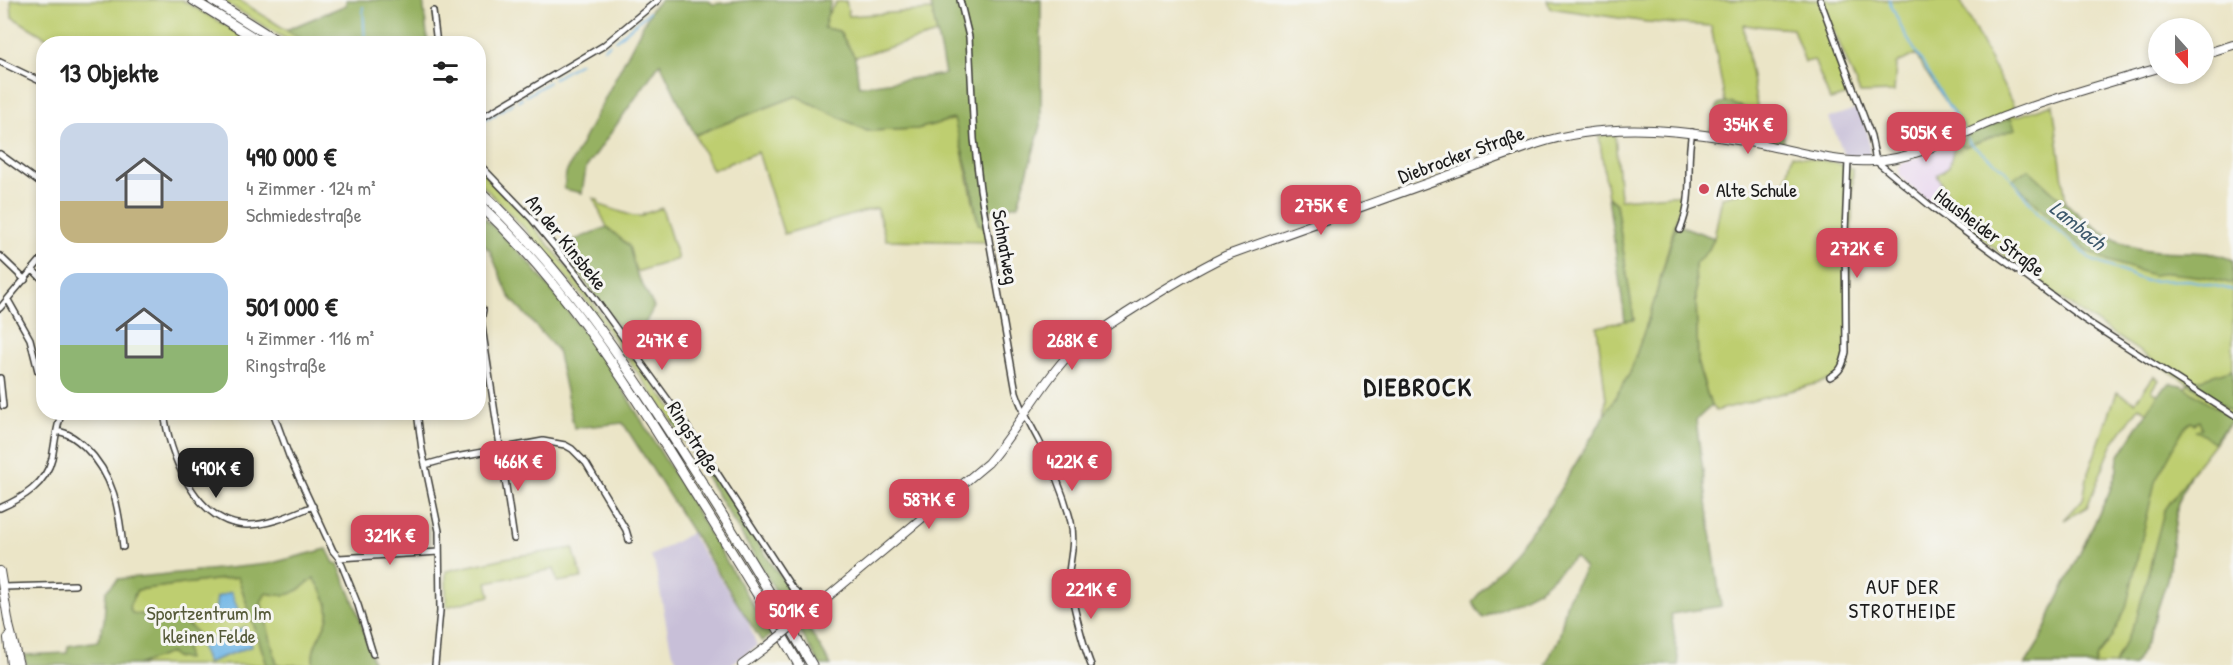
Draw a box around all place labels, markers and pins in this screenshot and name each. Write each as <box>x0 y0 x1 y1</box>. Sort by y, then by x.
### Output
pin: 354K € <box>1699 104 1797 155</box>
pin: 505K € <box>1877 112 1975 163</box>
place label: Alte Schule <box>1716 176 1797 203</box>
marker: Alte Schule <box>1697 182 1711 196</box>
pin: 275K € <box>1272 185 1370 236</box>
pin: 272K € <box>1808 228 1906 279</box>
pin: 247K € <box>613 320 711 371</box>
pin: 268K € <box>1023 320 1121 371</box>
pin: 466K € <box>469 441 567 492</box>
pin: 422K € <box>1023 441 1121 492</box>
pin: 490K € <box>167 448 265 499</box>
pin: 587K € <box>880 479 978 530</box>
pin: 321K € <box>341 515 439 566</box>
pin: 221K € <box>1042 569 1140 620</box>
pin: 501K € <box>745 590 843 641</box>

